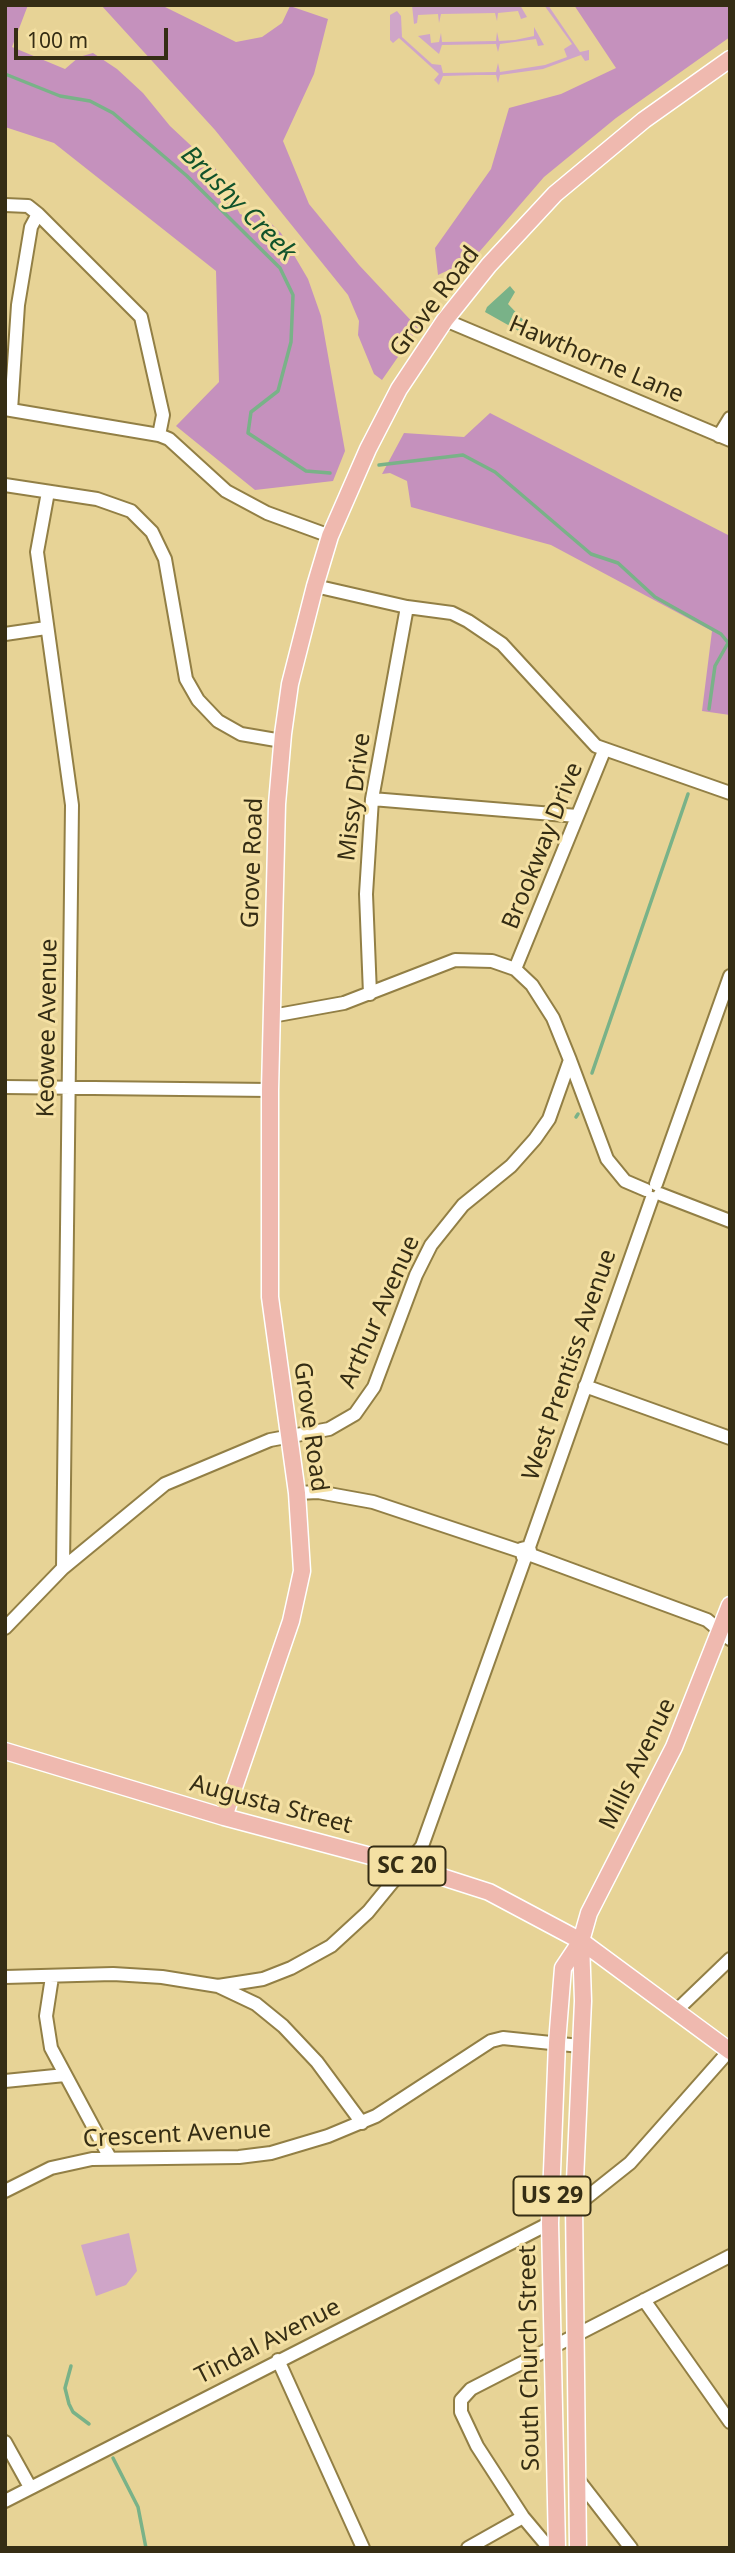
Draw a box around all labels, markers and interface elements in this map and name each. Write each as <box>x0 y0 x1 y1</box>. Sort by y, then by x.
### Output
scale bar <box>18 14 172 58</box>
text: 100 m <box>27 26 88 54</box>
water label: Brushy Creek <box>174 140 302 268</box>
street label: Grove Road <box>384 241 486 363</box>
street label: Hawthorne Lane <box>504 310 688 410</box>
street label: Missy Drive <box>333 731 377 863</box>
street label: Brookway Drive <box>496 759 590 933</box>
street label: Grove Road <box>236 797 270 929</box>
street label: Keowee Avenue <box>32 938 64 1118</box>
street label: Arthur Avenue <box>333 1231 427 1393</box>
street label: West Prentiss Avenue <box>517 1246 623 1484</box>
street label: Grove Road <box>287 1360 333 1494</box>
street label: Mills Avenue <box>594 1694 682 1834</box>
street label: Augusta Street <box>187 1770 355 1840</box>
road number: SC 20 <box>368 1846 446 1885</box>
street label: Crescent Avenue <box>82 2116 272 2154</box>
road number: US 29 <box>514 2176 590 2216</box>
street label: South Church Street <box>514 2245 546 2471</box>
street label: Tindal Avenue <box>190 2293 346 2391</box>

